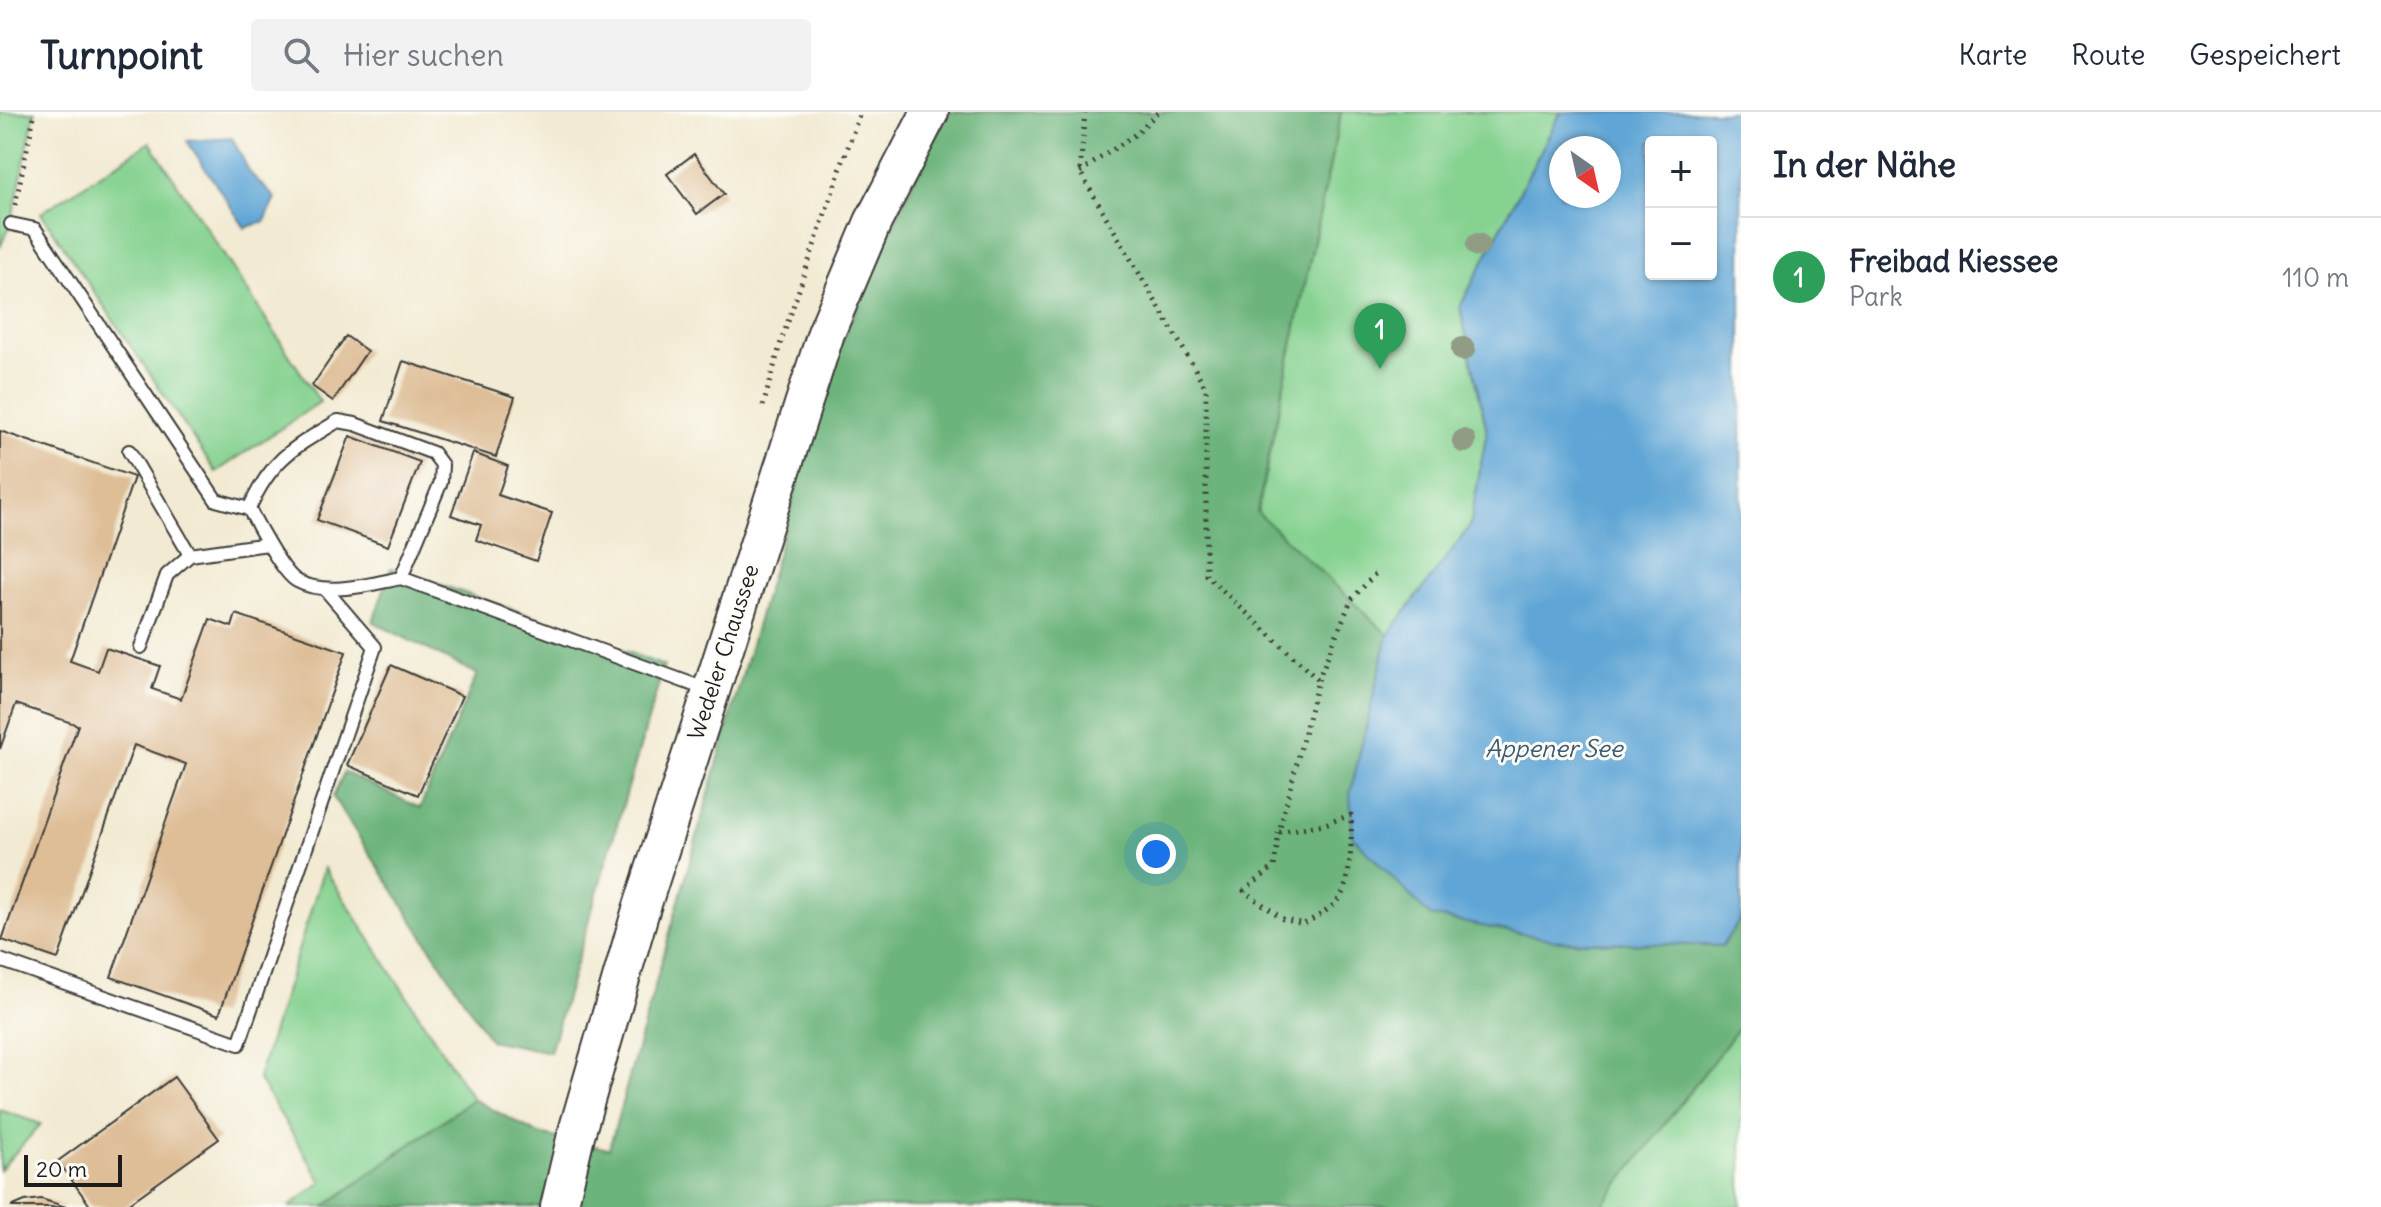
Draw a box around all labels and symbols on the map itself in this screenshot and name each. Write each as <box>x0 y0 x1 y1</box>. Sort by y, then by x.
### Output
north arrow <box>1549 136 1621 208</box>
pin: 1 <box>1354 303 1406 369</box>
street label: Wedeler Chaussee <box>681 561 765 743</box>
water label: Appener See <box>1485 733 1625 763</box>
your location <box>1136 834 1176 874</box>
scale bar <box>24 1151 122 1187</box>

